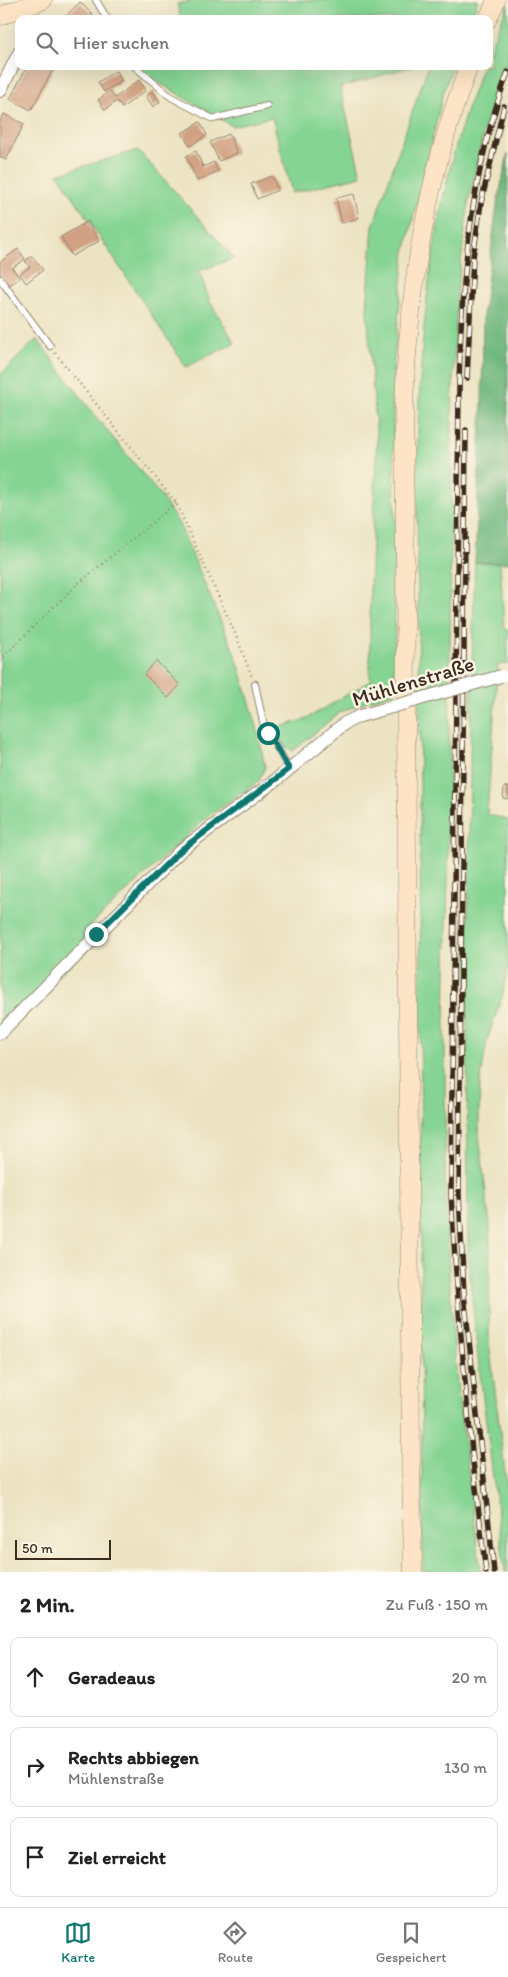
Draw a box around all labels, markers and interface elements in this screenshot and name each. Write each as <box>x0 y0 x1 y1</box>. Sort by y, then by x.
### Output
search box <box>15 15 493 70</box>
icon: search <box>33 29 61 57</box>
text: Hier suchen <box>73 31 169 54</box>
street label: Mühlenstraße <box>349 651 477 711</box>
route start <box>257 722 280 745</box>
route end <box>85 923 108 946</box>
scale bar <box>15 1537 111 1560</box>
text: 50 m <box>22 1540 53 1557</box>
text: 2 Min. <box>20 1592 75 1617</box>
text: Zu Fuß · 150 m <box>386 1595 488 1614</box>
icon: ahead <box>21 1663 49 1691</box>
text: Geradeaus <box>68 1666 155 1689</box>
text: 20 m <box>452 1668 487 1687</box>
text: Rechts abbiegen <box>68 1746 199 1769</box>
icon: right <box>21 1753 49 1781</box>
text: 130 m <box>444 1758 487 1777</box>
text: Mühlenstraße <box>68 1769 164 1788</box>
icon: arrive <box>21 1843 49 1871</box>
text: Ziel erreicht <box>68 1846 166 1869</box>
tab: Karte <box>61 1919 95 1966</box>
tab: Route <box>218 1919 253 1966</box>
tab: Gespeichert <box>376 1919 447 1966</box>

